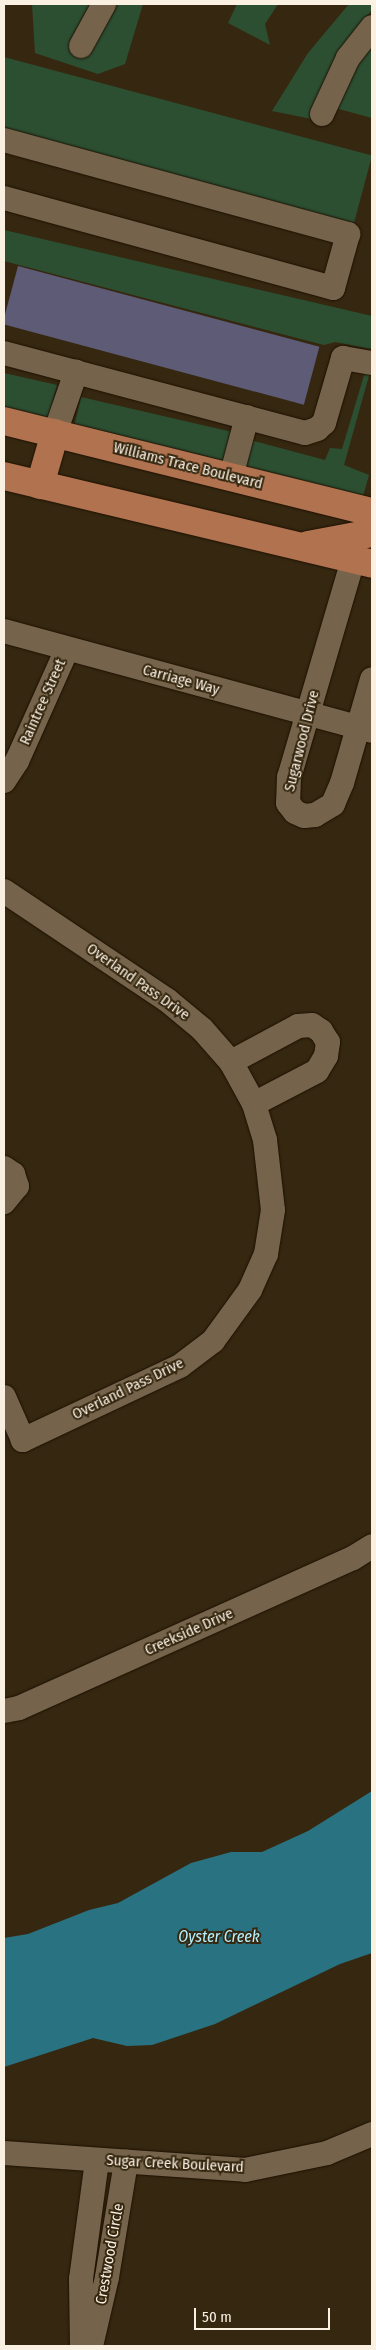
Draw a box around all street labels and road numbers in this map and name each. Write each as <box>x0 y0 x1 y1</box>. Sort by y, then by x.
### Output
street label: Williams Trace Boulevard <box>112 439 264 493</box>
street label: Raintree Street <box>16 656 70 748</box>
street label: Carriage Way <box>141 661 221 699</box>
street label: Sugarwood Drive <box>281 689 323 793</box>
street label: Overland Pass Drive <box>83 940 193 1024</box>
street label: Overland Pass Drive <box>69 1354 187 1424</box>
street label: Creekside Drive <box>142 1604 236 1660</box>
street label: Sugar Creek Boulevard <box>106 2151 244 2177</box>
street label: Crestwood Circle <box>92 2202 128 2306</box>

